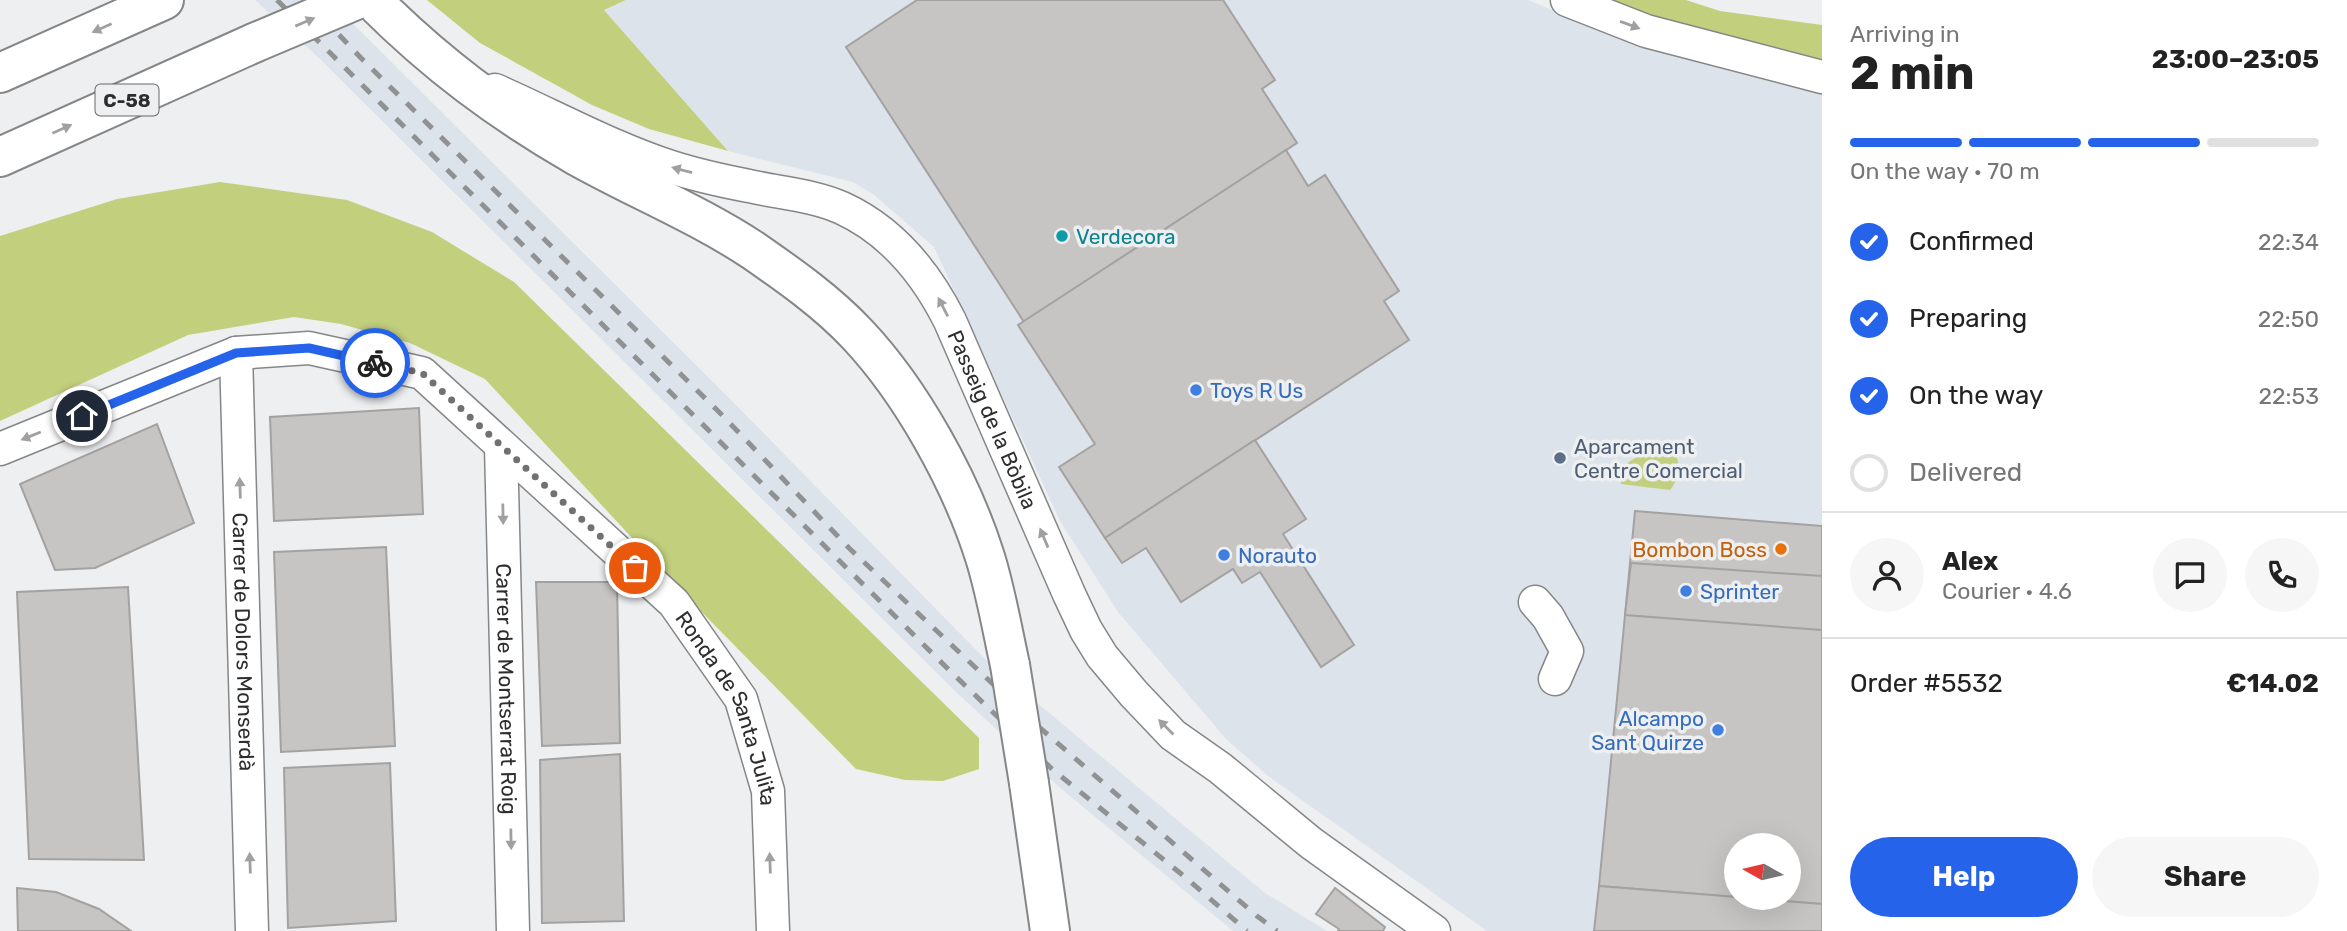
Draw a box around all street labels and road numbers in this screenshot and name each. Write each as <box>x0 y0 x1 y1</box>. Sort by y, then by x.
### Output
road number: C-58 <box>96 85 158 116</box>
street label: Passeig de la Bòbila <box>943 326 1043 513</box>
street label: Carrer de Dolors Monserdà <box>228 512 260 771</box>
street label: Carrer de Montserrat Roig <box>491 563 523 815</box>
street label: Ronda de Santa Julita <box>671 606 781 806</box>

